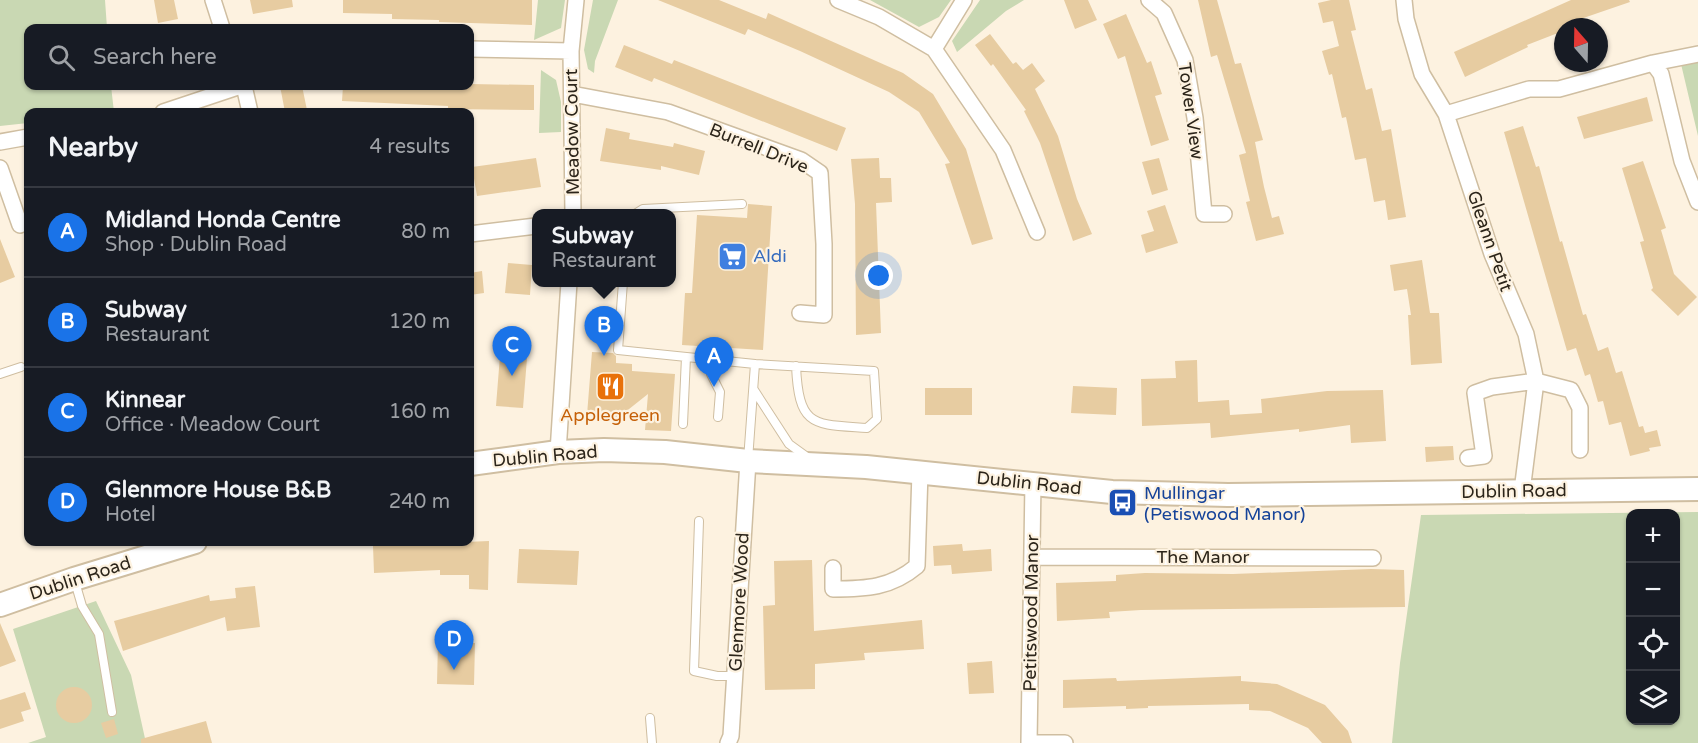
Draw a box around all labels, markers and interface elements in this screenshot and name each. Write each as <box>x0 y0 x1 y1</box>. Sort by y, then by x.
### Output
north arrow <box>1554 18 1608 72</box>
search box <box>24 24 474 90</box>
icon: search <box>45 41 78 74</box>
text: Search here <box>93 44 217 70</box>
street label: Tower View <box>1173 61 1209 161</box>
street label: Meadow Court <box>560 68 584 195</box>
street label: Burrell Drive <box>706 118 812 178</box>
text: Nearby <box>48 132 138 163</box>
text: 4 results <box>370 135 450 159</box>
street label: Gleann Petit <box>1462 188 1518 294</box>
text: Midland Honda Centre <box>105 207 341 233</box>
popup <box>532 209 676 287</box>
text: A <box>60 220 75 244</box>
text: 80 m <box>401 220 450 244</box>
text: Subway <box>552 223 633 249</box>
text: Shop · Dublin Road <box>105 233 287 257</box>
supermarket icon: Aldi <box>716 240 748 272</box>
place label: Aldi <box>753 245 787 267</box>
text: Restaurant <box>552 249 656 273</box>
your location <box>864 261 893 290</box>
text: Subway <box>105 297 187 323</box>
pin: B <box>584 306 624 356</box>
text: B <box>61 310 74 334</box>
text: 120 m <box>389 310 450 334</box>
text: Restaurant <box>105 323 210 347</box>
pin: C <box>492 326 532 376</box>
pin: A <box>694 338 734 387</box>
restaurant icon: Applegreen <box>594 370 626 402</box>
text: Kinnear <box>105 387 185 413</box>
text: C <box>61 400 74 424</box>
text: 160 m <box>389 400 450 424</box>
place label: Applegreen <box>560 404 660 426</box>
text: Office · Meadow Court <box>105 413 320 437</box>
street label: Dublin Road <box>491 440 599 472</box>
street label: Dublin Road <box>975 467 1083 499</box>
text: Glenmore House B&B <box>105 477 331 503</box>
street label: Dublin Road <box>1461 479 1567 503</box>
place label: Mullingar (Petiswood Manor) <box>1144 482 1305 525</box>
bus stop icon: Mullingar (Petiswood Manor) <box>1107 487 1139 519</box>
text: D <box>60 490 75 514</box>
text: 240 m <box>389 490 450 514</box>
text: Hotel <box>105 503 156 527</box>
map controls <box>1626 509 1680 725</box>
button: + <box>1626 509 1680 563</box>
street label: Glenmore Wood <box>724 532 754 672</box>
street label: Petitswood Manor <box>1019 534 1043 692</box>
street label: The Manor <box>1157 546 1250 568</box>
street label: Dublin Road <box>26 551 134 605</box>
button: − <box>1626 563 1680 617</box>
button: locate <box>1626 617 1680 671</box>
pin: D <box>434 620 474 670</box>
button: layers <box>1626 671 1680 725</box>

